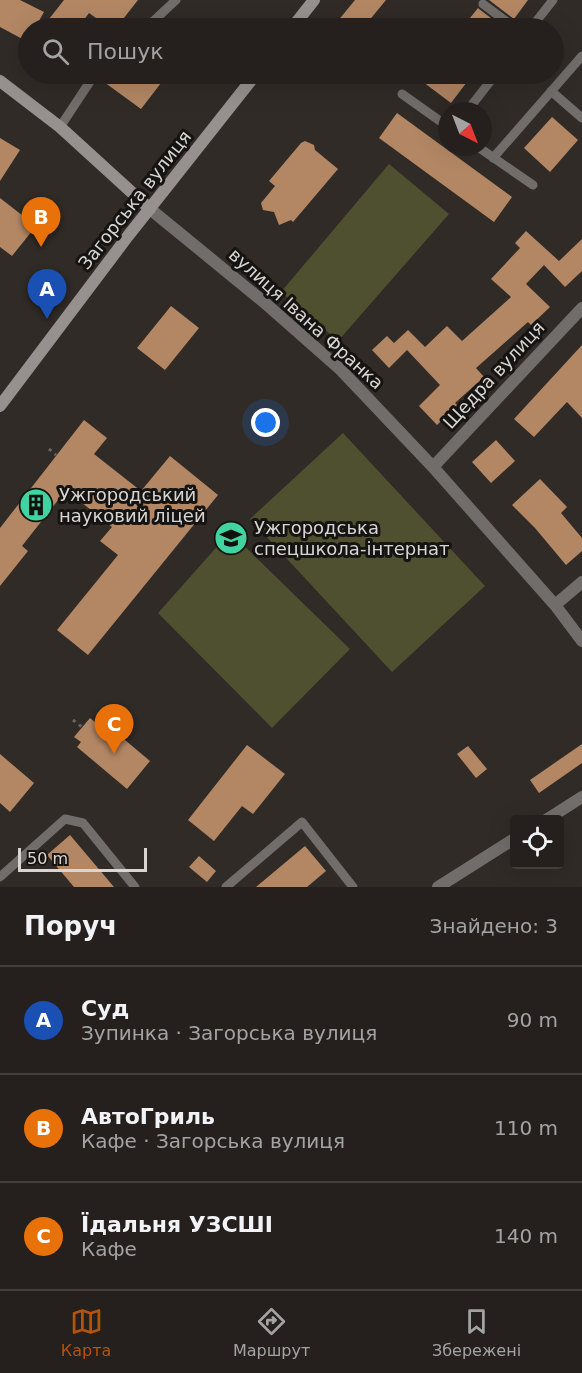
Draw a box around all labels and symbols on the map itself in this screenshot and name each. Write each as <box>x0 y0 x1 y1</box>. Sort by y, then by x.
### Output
north arrow <box>438 102 492 156</box>
street label: Загорська вулиця <box>74 126 195 273</box>
pin: B <box>22 198 60 247</box>
street label: вулиця Івана Франка <box>225 244 388 393</box>
pin: A <box>28 270 66 319</box>
street label: Щедра вулиця <box>439 317 549 433</box>
your location <box>251 408 280 437</box>
place label: Ужгородський науковий ліцей <box>59 484 206 526</box>
building icon: Ужгородський науковий ліцей <box>18 487 54 523</box>
place label: Ужгородська спецшкола-інтернат <box>254 517 449 559</box>
school or university icon: Ужгородська спецшкола-інтернат <box>213 520 249 556</box>
pin: C <box>94 704 134 754</box>
scale bar <box>18 845 147 872</box>

